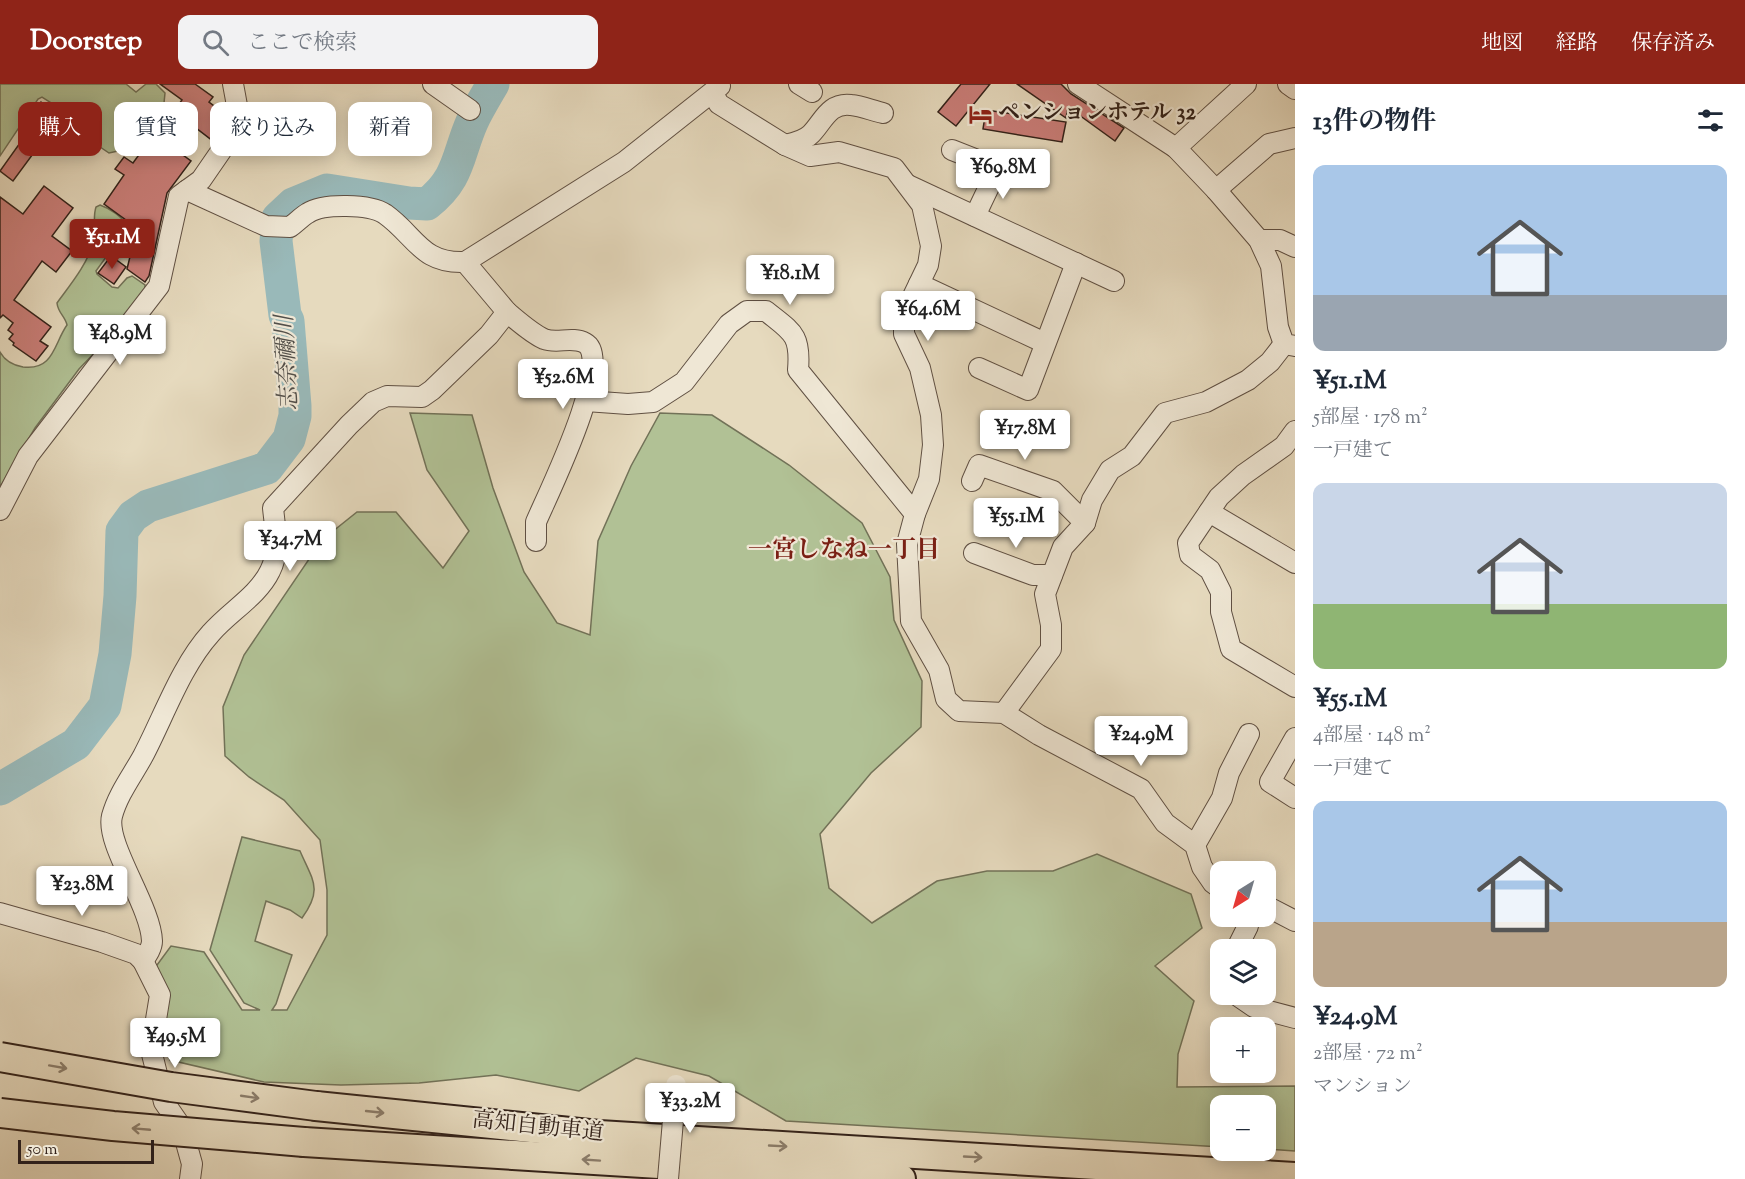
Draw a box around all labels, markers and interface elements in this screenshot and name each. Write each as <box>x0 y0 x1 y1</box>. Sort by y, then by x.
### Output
search box <box>178 15 598 69</box>
text: Doorstep <box>30 22 142 62</box>
icon: search <box>199 26 232 59</box>
text: ここで検索 <box>247 28 357 60</box>
text: 地図 <box>1481 29 1523 59</box>
text: 経路 <box>1556 29 1598 59</box>
text: 保存済み <box>1631 29 1715 59</box>
place label: ペンションホテル 32 <box>998 98 1196 130</box>
hotel icon: ペンションホテル 32 <box>967 101 993 127</box>
chip: 購入 <box>18 102 102 156</box>
chip: 賃貸 <box>114 102 198 156</box>
chip: 絞り込み <box>210 102 336 156</box>
chip: 新着 <box>348 102 432 156</box>
text: 13件の物件 <box>1313 104 1436 141</box>
icon: filters <box>1694 104 1727 137</box>
pin: ¥69.8M <box>954 149 1052 200</box>
text: ¥69.8M <box>970 154 1036 183</box>
icon: home <box>1466 204 1574 312</box>
pin: ¥51.1M <box>63 219 161 270</box>
text: ¥51.1M <box>84 224 140 253</box>
pin: ¥18.1M <box>741 255 839 306</box>
text: ¥18.1M <box>760 260 820 289</box>
pin: ¥64.6M <box>879 291 977 342</box>
text: ¥64.6M <box>895 296 961 325</box>
water label: 志奈禰川 <box>268 311 307 412</box>
pin: ¥48.9M <box>71 315 169 366</box>
text: ¥48.9M <box>88 320 152 349</box>
pin: ¥52.6M <box>514 359 612 410</box>
text: ¥51.1M <box>1313 363 1387 400</box>
text: ¥52.6M <box>532 364 594 393</box>
text: 5部屋 · 178 m² <box>1313 404 1428 433</box>
pin: ¥17.8M <box>976 410 1074 461</box>
text: ¥17.8M <box>994 415 1056 444</box>
text: 一戸建て <box>1313 437 1393 466</box>
pin: ¥55.1M <box>967 498 1065 549</box>
text: ¥55.1M <box>988 503 1044 532</box>
pin: ¥34.7M <box>241 521 339 572</box>
icon: home <box>1466 522 1574 630</box>
text: ¥34.7M <box>258 526 322 555</box>
district label: 一宮しなね一丁目 <box>748 534 940 568</box>
text: ¥55.1M <box>1313 681 1387 718</box>
pin: ¥24.9M <box>1092 716 1190 767</box>
text: ¥24.9M <box>1109 721 1173 750</box>
text: 4部屋 · 148 m² <box>1313 722 1431 751</box>
text: 一戸建て <box>1313 755 1393 784</box>
icon: home <box>1466 840 1574 948</box>
north arrow <box>1210 861 1276 927</box>
map controls <box>1210 861 1276 1161</box>
pin: ¥23.8M <box>33 866 131 917</box>
text: ¥23.8M <box>50 871 114 900</box>
button: layers <box>1210 939 1276 1005</box>
text: ¥24.9M <box>1313 999 1397 1036</box>
button: + <box>1210 1017 1276 1083</box>
pin: ¥49.5M <box>126 1018 224 1069</box>
text: ¥49.5M <box>144 1023 206 1052</box>
text: 2部屋 · 72 m² <box>1313 1040 1423 1069</box>
one-way arrow <box>47 1062 67 1073</box>
text: マンション <box>1313 1073 1412 1102</box>
pin: ¥33.2M <box>641 1083 739 1134</box>
text: ¥33.2M <box>659 1088 721 1117</box>
one-way arrow <box>240 1092 260 1103</box>
button: − <box>1210 1095 1276 1161</box>
street label: 高知自動車道 <box>471 1105 605 1151</box>
one-way arrow <box>364 1107 384 1118</box>
one-way arrow <box>132 1123 152 1134</box>
scale bar <box>18 1137 154 1164</box>
text: 50 m <box>27 1139 58 1162</box>
one-way arrow <box>768 1140 788 1151</box>
one-way arrow <box>962 1152 982 1163</box>
one-way arrow <box>581 1154 601 1165</box>

